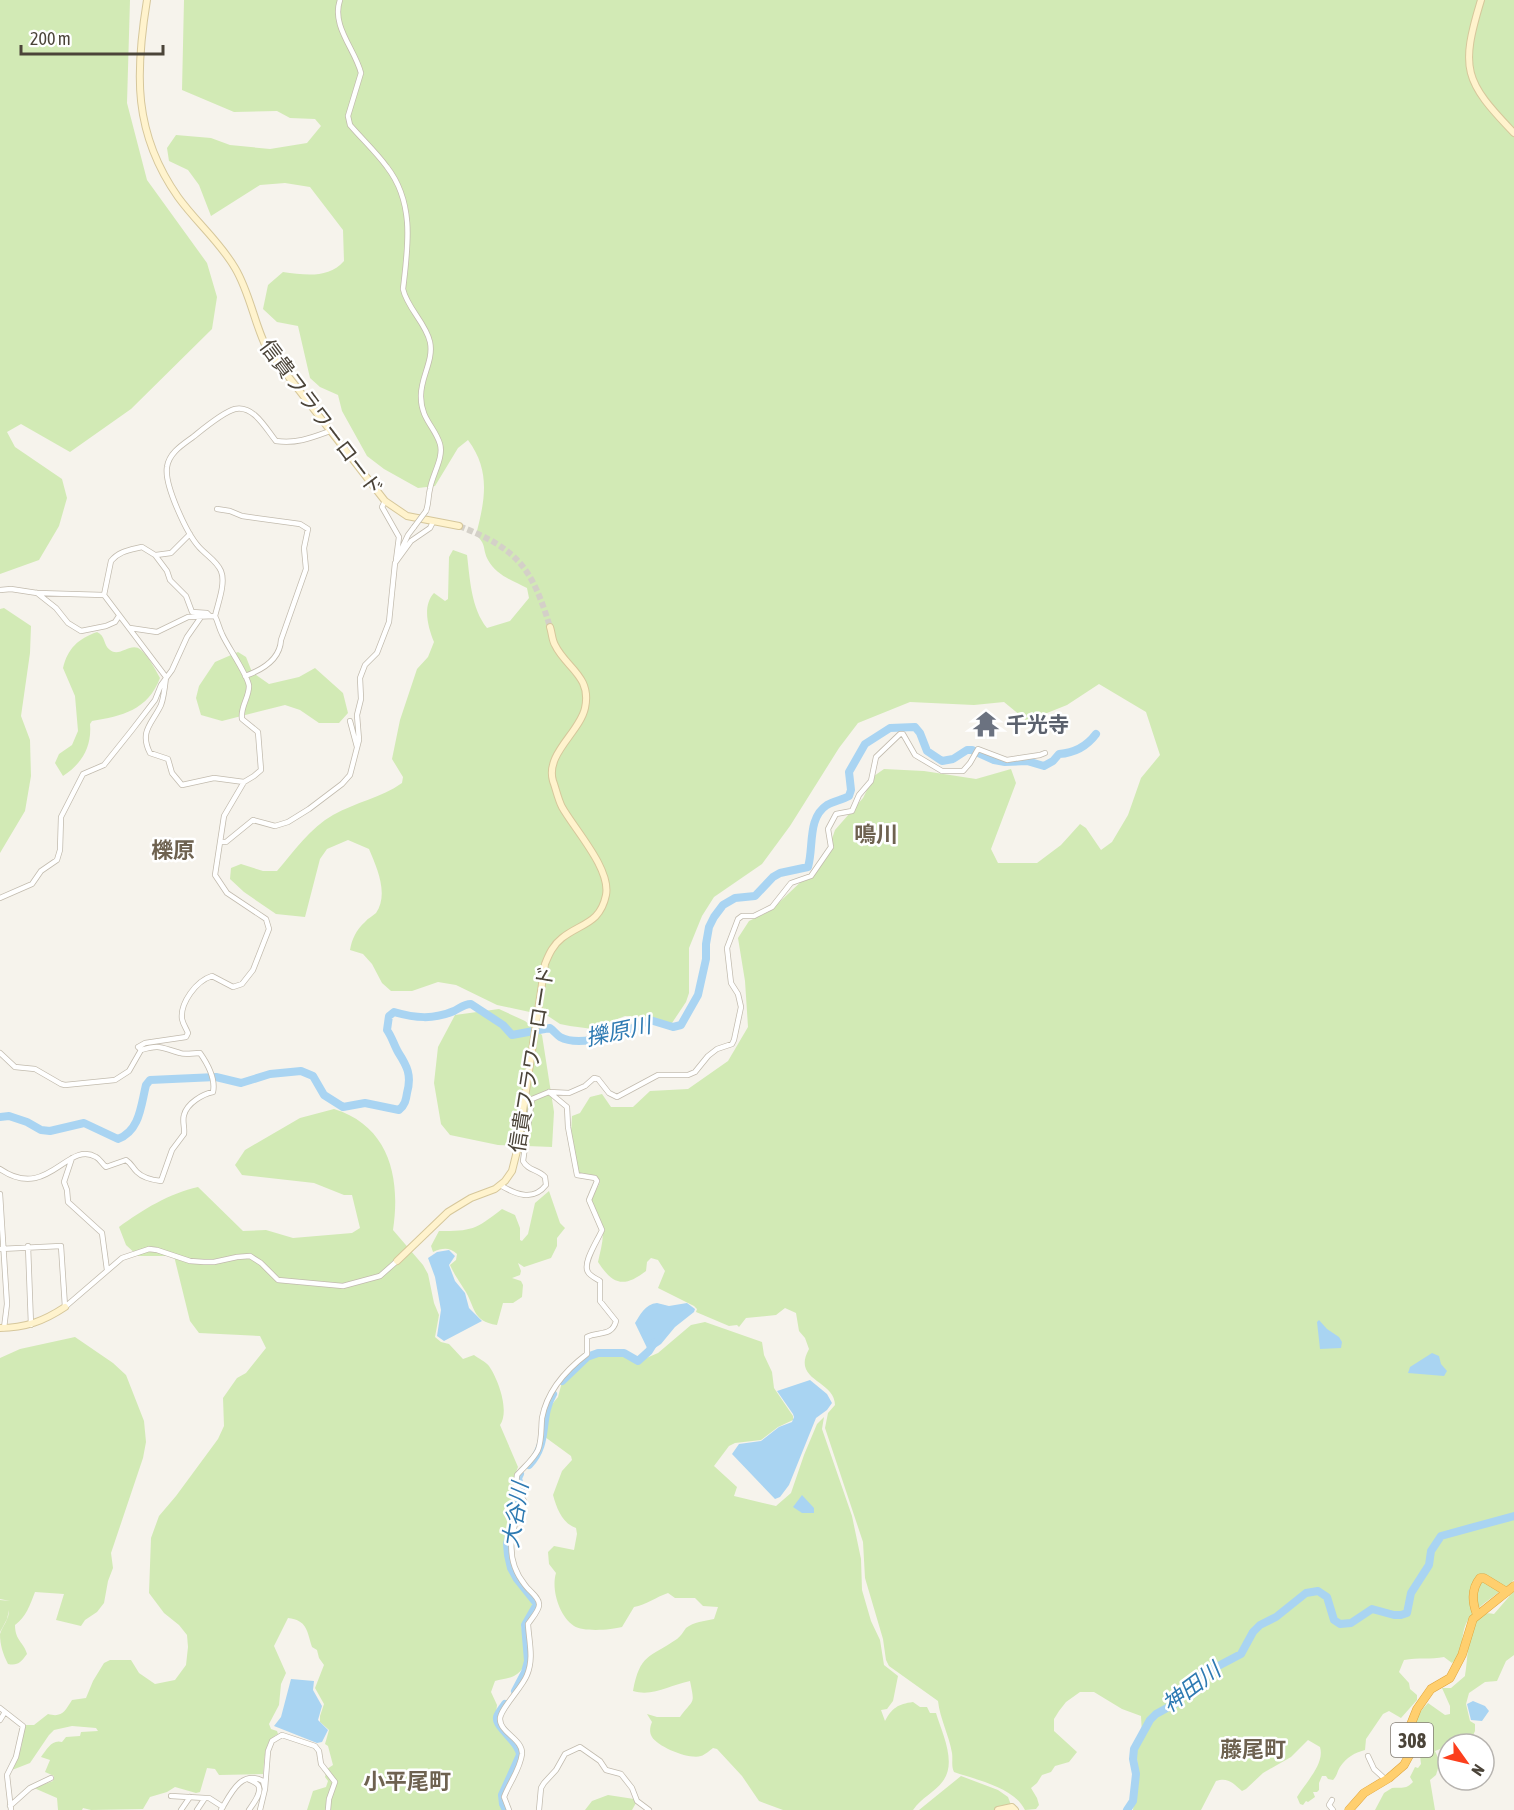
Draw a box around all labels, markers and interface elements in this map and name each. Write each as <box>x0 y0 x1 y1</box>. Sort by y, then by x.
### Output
scale bar <box>21 18 164 56</box>
text: 200 m <box>30 28 71 49</box>
street label: 信貴フラワーロード <box>256 334 388 500</box>
temple icon: 千光寺 <box>971 709 1001 739</box>
place label: 千光寺 <box>1006 712 1069 736</box>
district label: 鳴川 <box>854 821 898 847</box>
district label: 櫟原 <box>151 837 195 863</box>
street label: 信貴フラワーロード <box>504 964 558 1154</box>
water label: 擽原川 <box>583 1011 655 1051</box>
water label: 大谷川 <box>497 1478 533 1550</box>
water label: 神田川 <box>1157 1656 1227 1717</box>
road number: 308 <box>1391 1723 1433 1757</box>
north arrow <box>1436 1732 1496 1792</box>
district label: 藤尾町 <box>1220 1736 1286 1762</box>
text: N <box>1468 1761 1489 1779</box>
district label: 小平尾町 <box>363 1768 451 1794</box>

